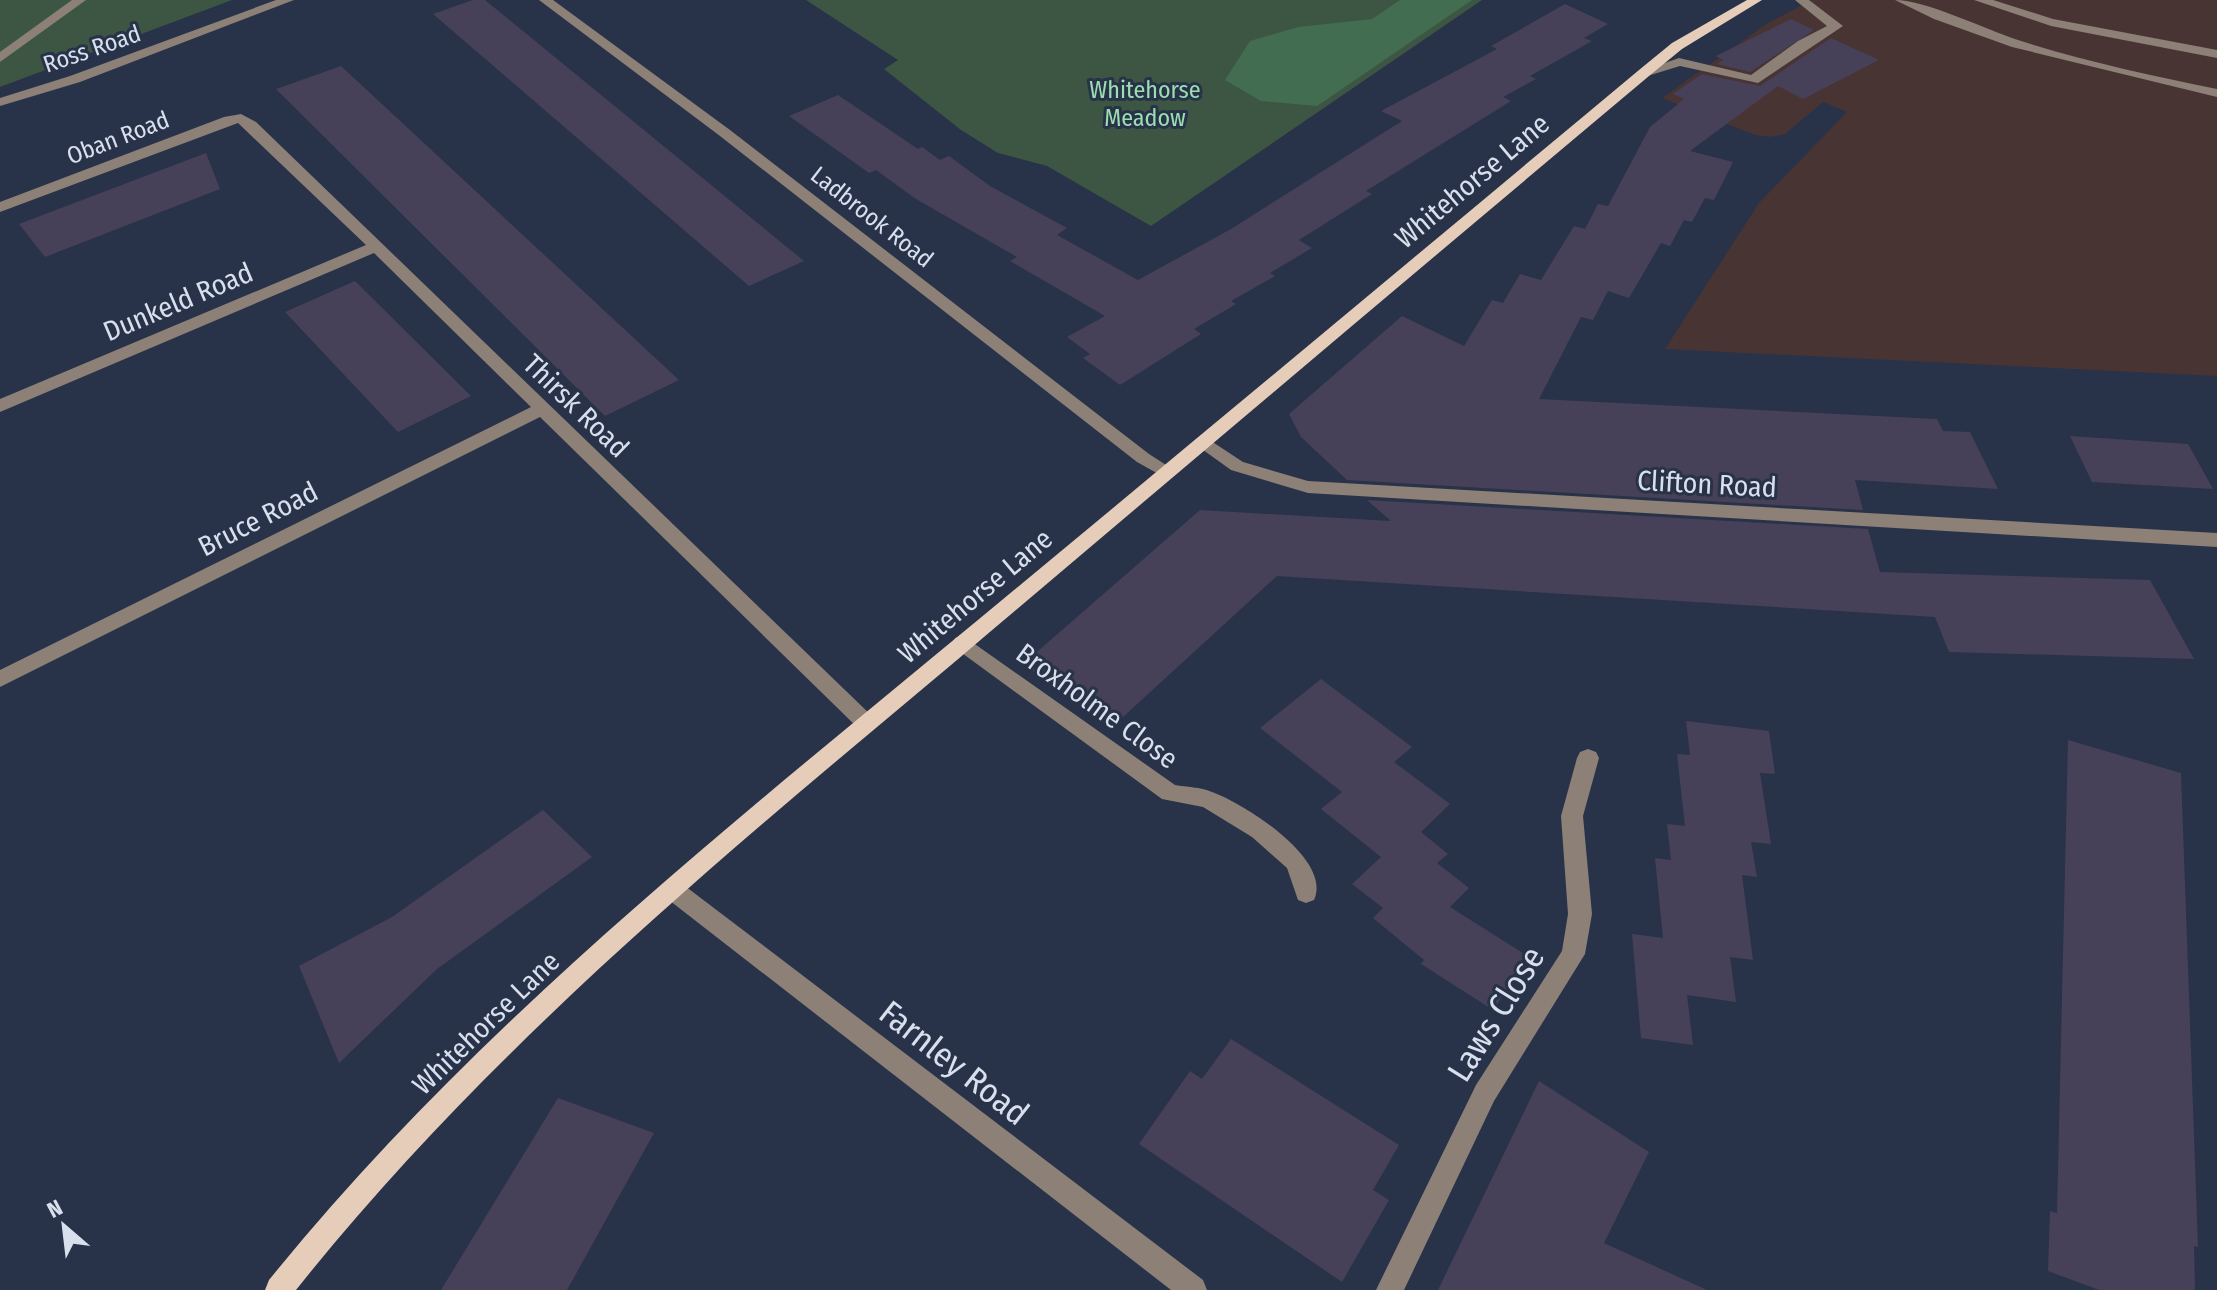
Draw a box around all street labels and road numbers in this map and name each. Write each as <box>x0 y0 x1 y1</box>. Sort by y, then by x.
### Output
street label: Ross Road <box>40 19 144 79</box>
street label: Oban Road <box>63 106 173 170</box>
street label: Whitehorse Lane <box>1388 107 1556 255</box>
street label: Ladbrook Road <box>805 161 939 273</box>
street label: Dunkeld Road <box>98 256 258 348</box>
street label: Thirsk Road <box>516 348 636 464</box>
street label: Clifton Road <box>1636 464 1778 504</box>
street label: Bruce Road <box>193 475 323 563</box>
street label: Whitehorse Lane <box>891 522 1059 670</box>
street label: Broxholme Close <box>1010 636 1184 776</box>
street label: Laws Close <box>1439 939 1553 1089</box>
street label: Whitehorse Lane <box>406 945 566 1101</box>
street label: Farnley Road <box>871 992 1037 1134</box>

